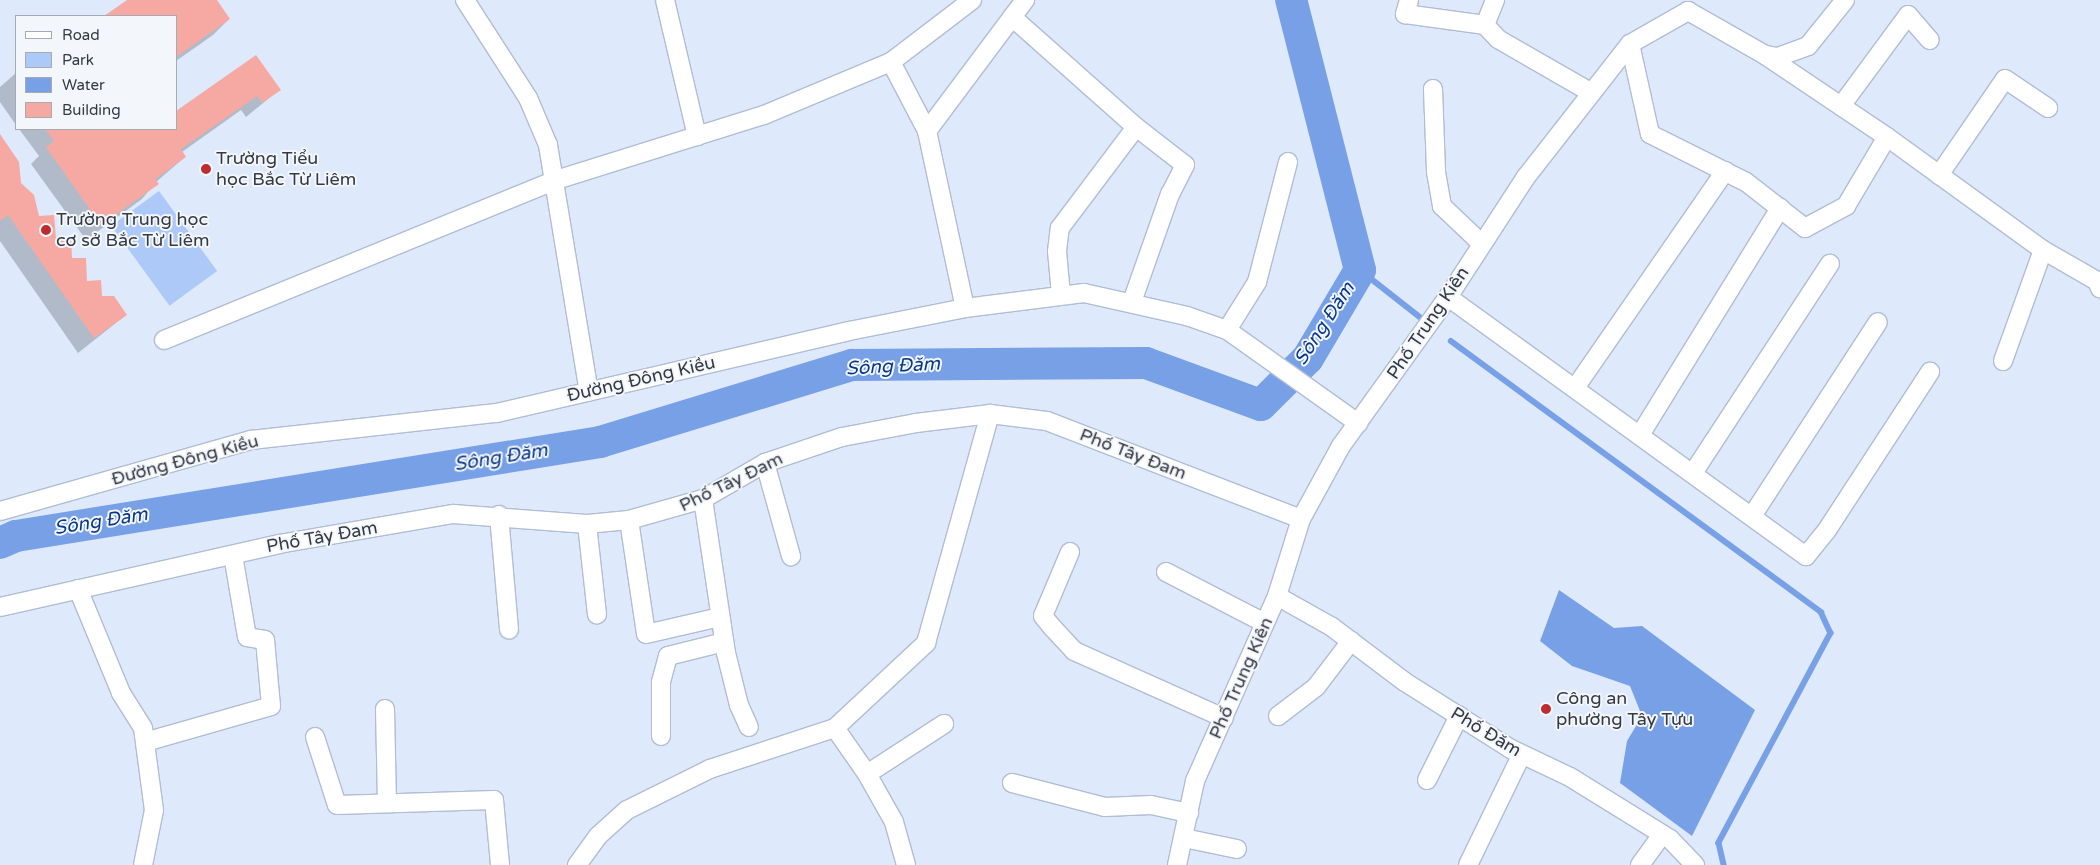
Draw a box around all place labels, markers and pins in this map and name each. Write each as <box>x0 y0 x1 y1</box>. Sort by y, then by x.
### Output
place label: Trường Tiểu học Bắc Từ Liêm <box>216 148 356 190</box>
marker: Trường Tiểu học Bắc Từ Liêm <box>200 163 212 175</box>
place label: Trường Trung học cơ sở Bắc Từ Liêm <box>56 209 210 252</box>
marker: Trường Trung học cơ sở Bắc Từ Liêm <box>40 224 52 236</box>
place label: Công an phường Tây Tựu <box>1556 688 1693 731</box>
marker: Công an phường Tây Tựu <box>1540 703 1552 715</box>

